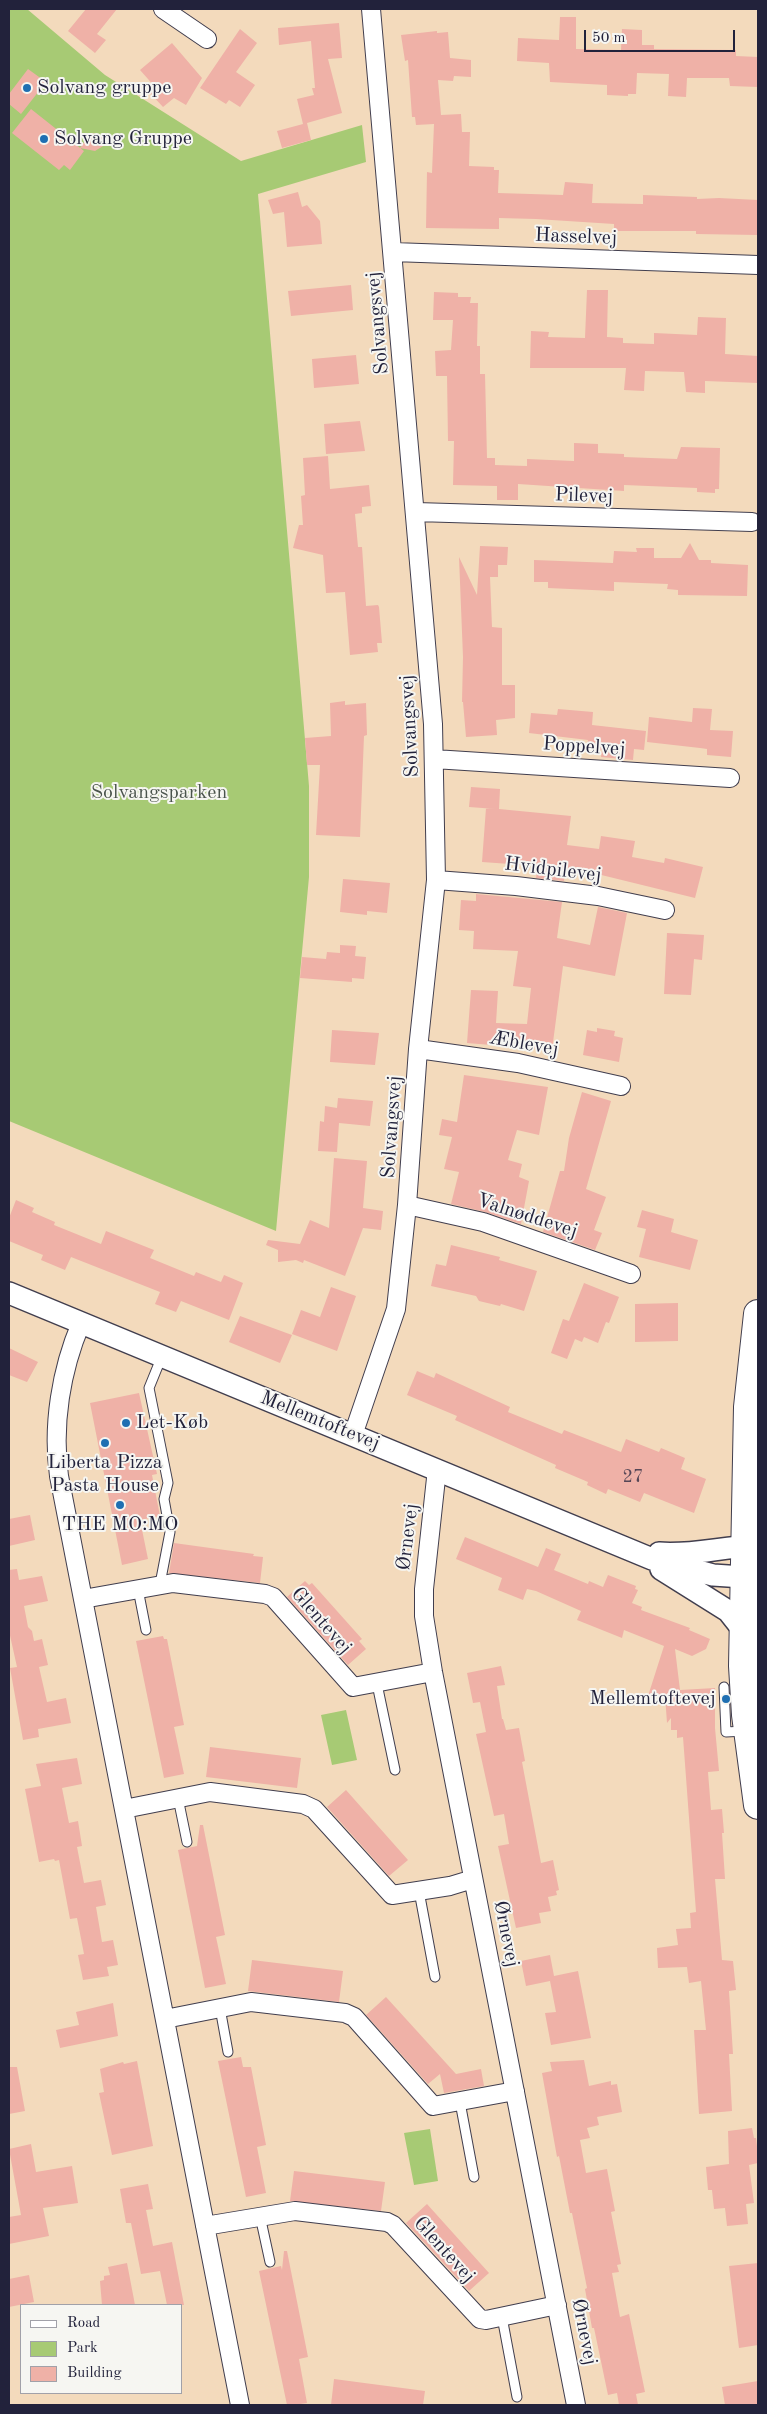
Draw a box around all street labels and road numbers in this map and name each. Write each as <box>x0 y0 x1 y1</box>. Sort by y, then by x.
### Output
street label: Hasselvej <box>534 224 618 250</box>
street label: Solvangsvej <box>362 271 394 375</box>
street label: Pilevej <box>554 483 614 509</box>
street label: Solvangsvej <box>395 674 425 778</box>
street label: Poppelvej <box>542 732 626 762</box>
street label: Hvidpilevej <box>503 852 603 888</box>
street label: Æblevej <box>487 1026 561 1062</box>
street label: Solvangsvej <box>376 1075 408 1179</box>
street label: Valnøddevej <box>473 1188 581 1244</box>
street label: Mellemtoftevej <box>257 1386 383 1456</box>
street label: Ørnevej <box>392 1502 424 1572</box>
street label: Glentevej <box>285 1582 357 1660</box>
street label: Ørnevej <box>488 1899 524 1969</box>
street label: Glentevej <box>408 2212 480 2288</box>
street label: Ørnevej <box>566 2297 602 2367</box>

